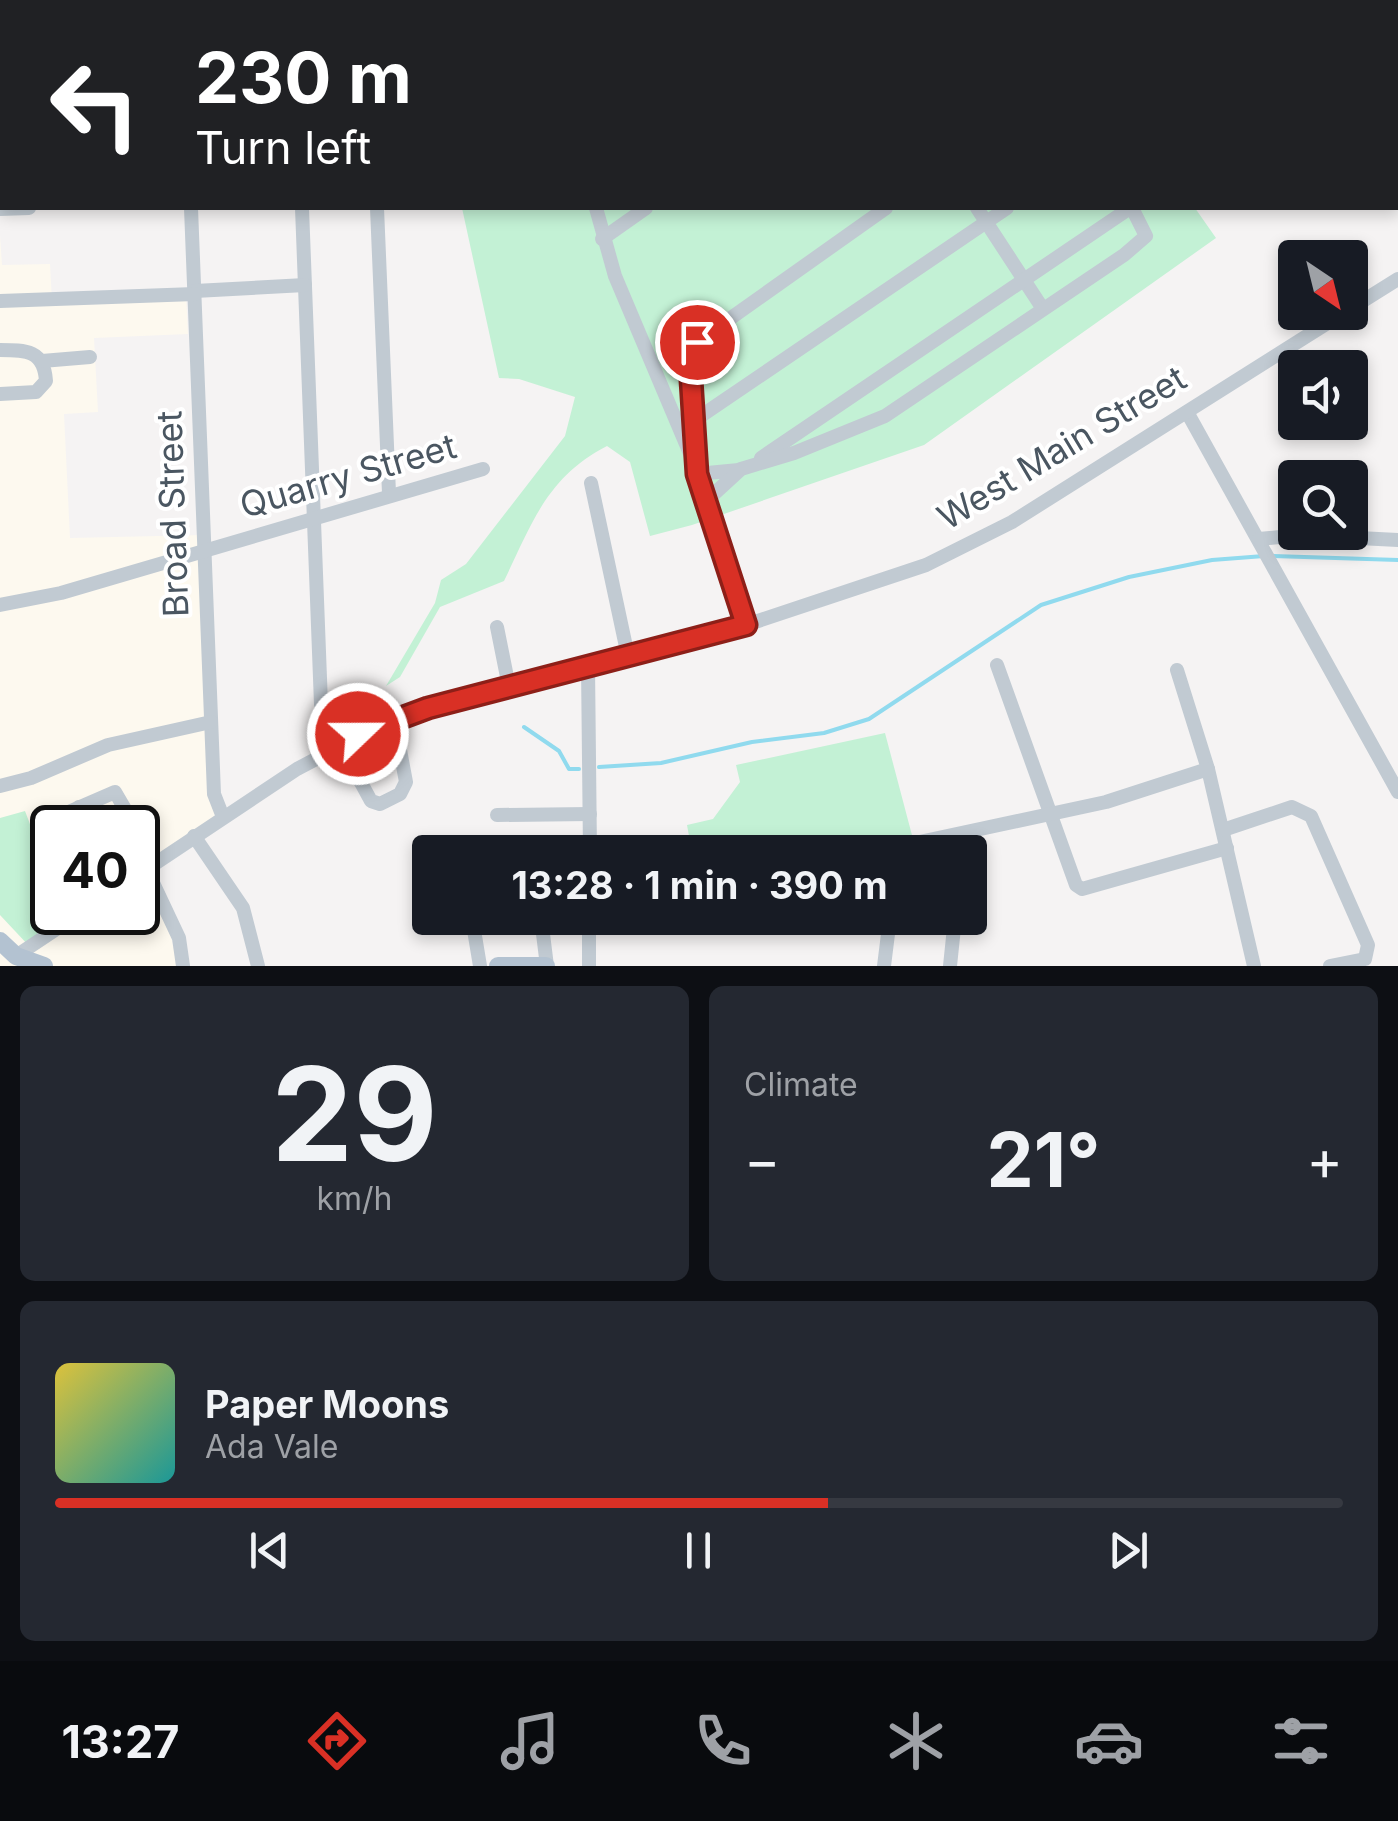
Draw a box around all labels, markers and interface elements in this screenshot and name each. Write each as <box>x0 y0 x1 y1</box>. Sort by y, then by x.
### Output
text: 230 m <box>195 35 412 120</box>
icon: left <box>30 40 160 170</box>
text: Turn left <box>195 120 371 175</box>
north arrow <box>1278 240 1368 330</box>
map controls <box>1278 240 1368 550</box>
pin <box>655 300 740 385</box>
icon: arrive <box>670 315 725 370</box>
button: sound <box>1278 350 1368 440</box>
street label: West Main Street <box>930 357 1193 538</box>
street label: Broad Street <box>147 410 197 618</box>
street label: Quarry Street <box>235 424 461 526</box>
button: search <box>1278 460 1368 550</box>
position arrow <box>306 682 410 786</box>
speed limit sign: 40 <box>30 805 160 935</box>
text: 13:28 · 1 min · 390 m <box>511 862 888 908</box>
text: 29 <box>271 1035 438 1192</box>
text: Climate <box>744 1065 858 1104</box>
text: 21° <box>986 1114 1101 1205</box>
text: − <box>744 1127 780 1193</box>
text: + <box>1307 1127 1343 1193</box>
text: km/h <box>316 1179 393 1218</box>
text: Paper Moons <box>205 1381 449 1427</box>
text: Ada Vale <box>205 1427 338 1466</box>
icon: previous <box>242 1523 297 1578</box>
icon: pause <box>671 1523 726 1578</box>
icon: next <box>1101 1523 1156 1578</box>
icon: directions <box>302 1706 372 1776</box>
icon: music <box>495 1706 565 1776</box>
icon: phone <box>688 1706 758 1776</box>
icon: climate <box>881 1706 951 1776</box>
icon: car <box>1074 1706 1144 1776</box>
icon: filters <box>1266 1706 1336 1776</box>
text: 13:27 <box>61 1714 179 1769</box>

